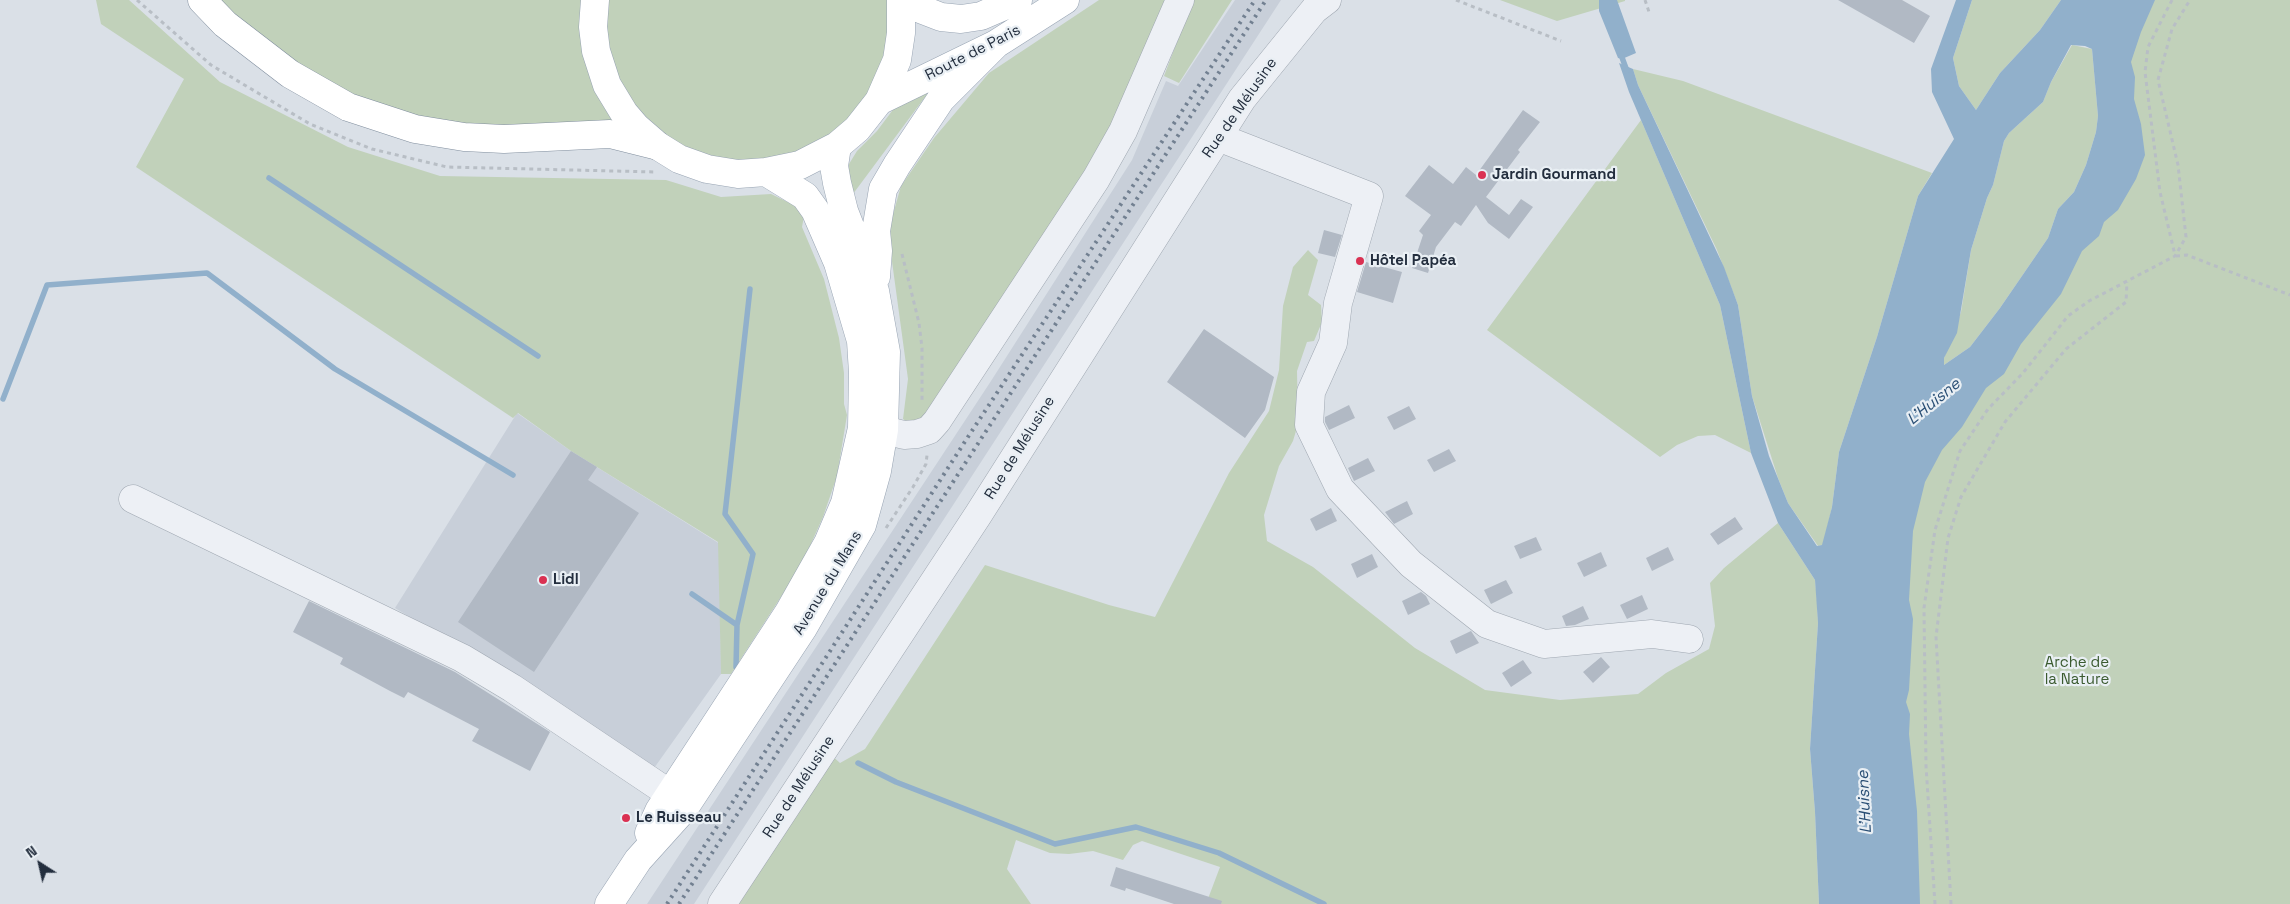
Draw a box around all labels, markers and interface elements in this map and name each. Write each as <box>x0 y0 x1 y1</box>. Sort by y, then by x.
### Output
street label: Route de Paris <box>922 21 1024 85</box>
street label: Rue de Mélusine <box>1199 54 1281 162</box>
place label: Jardin Gourmand <box>1492 166 1616 184</box>
marker: Jardin Gourmand <box>1476 169 1488 181</box>
place label: Hôtel Papéa <box>1370 252 1456 270</box>
marker: Hôtel Papéa <box>1354 255 1366 267</box>
water label: L'Huisne <box>1903 375 1965 429</box>
street label: Rue de Mélusine <box>981 393 1059 503</box>
street label: Avenue du Mans <box>790 528 866 638</box>
place label: Lidl <box>553 571 579 589</box>
marker: Lidl <box>537 574 549 586</box>
park label: Arche de la Nature <box>2045 654 2109 689</box>
street label: Rue de Mélusine <box>759 733 839 841</box>
water label: L'Huisne <box>1854 770 1876 834</box>
place label: Le Ruisseau <box>636 809 721 827</box>
marker: Le Ruisseau <box>620 812 632 824</box>
north arrow <box>15 839 65 889</box>
text: N <box>22 842 40 862</box>

